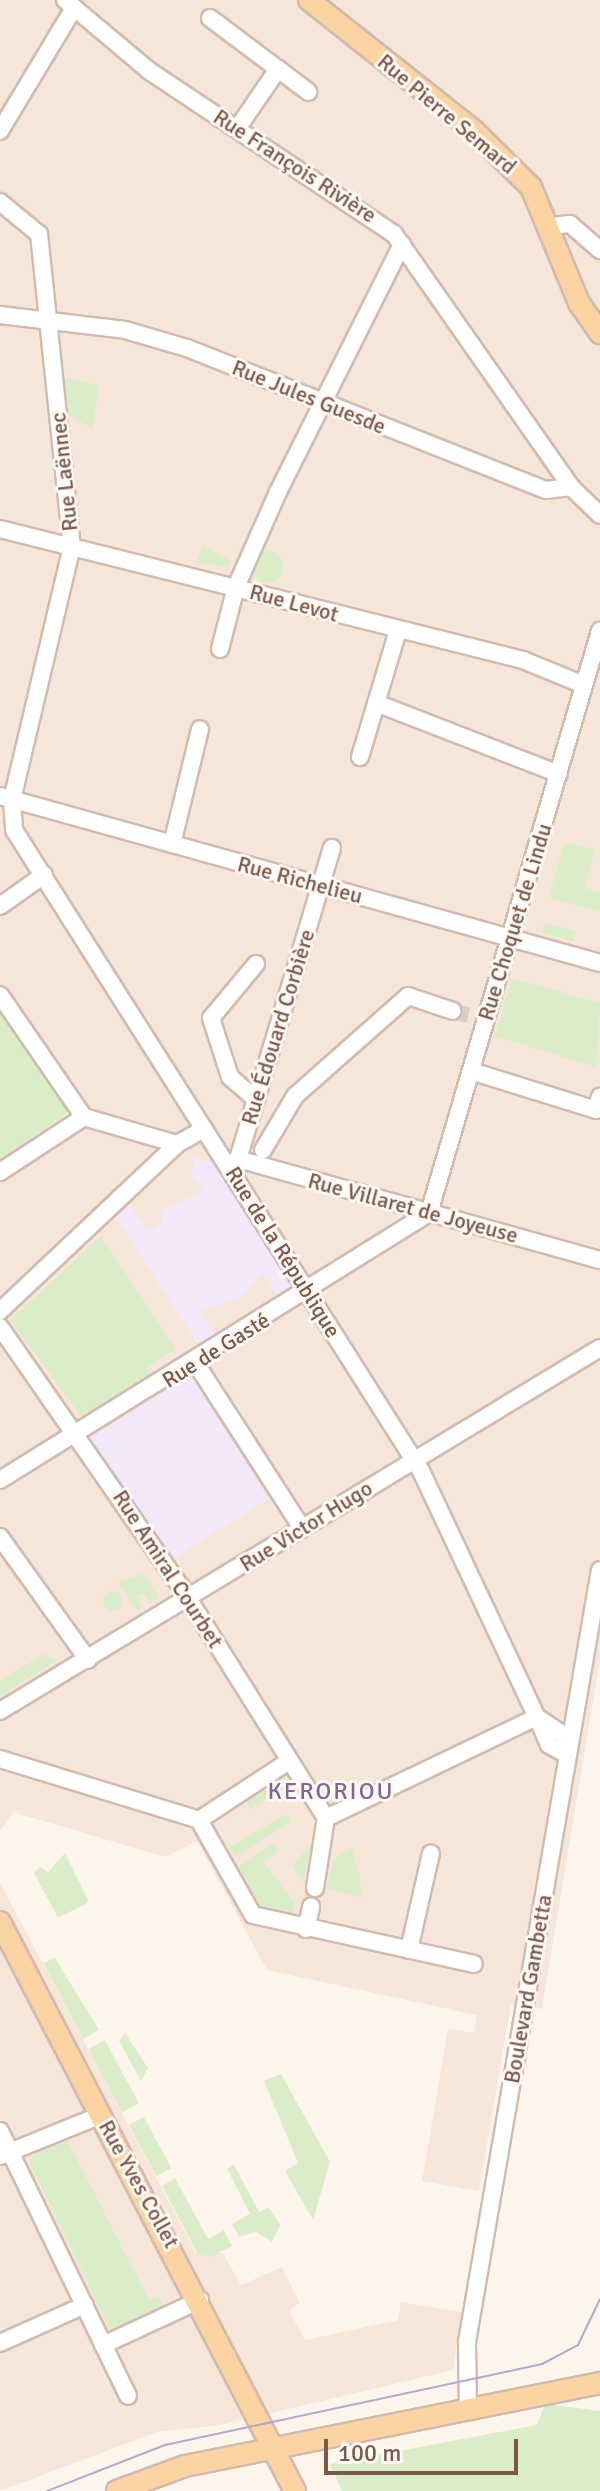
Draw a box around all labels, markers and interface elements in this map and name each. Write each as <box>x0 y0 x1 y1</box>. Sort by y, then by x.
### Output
street label: Rue Pierre Semard <box>372 48 522 180</box>
street label: Rue François Rivière <box>209 103 381 229</box>
street label: Rue Jules Guesde <box>228 354 390 440</box>
street label: Rue Laënnec <box>45 411 83 533</box>
street label: Rue Levot <box>247 578 341 628</box>
street label: Rue Choquet de Lindu <box>472 820 558 1024</box>
street label: Rue Richelieu <box>235 851 365 909</box>
street label: Rue Édouard Corbière <box>236 926 320 1128</box>
street label: Rue de la République <box>220 1162 346 1342</box>
street label: Rue Villaret de Joyeuse <box>305 1167 521 1249</box>
street label: Rue de Gasté <box>157 1307 275 1393</box>
street label: Rue Victor Hugo <box>235 1475 377 1577</box>
street label: Rue Amiral Courbet <box>107 1485 229 1653</box>
district label: KERORIOU <box>267 1778 395 1806</box>
street label: Boulevard Gambetta <box>498 1893 558 2085</box>
street label: Rue Yves Collet <box>93 2115 185 2253</box>
scale bar <box>328 2423 522 2473</box>
text: 100 m <box>338 2438 401 2468</box>

